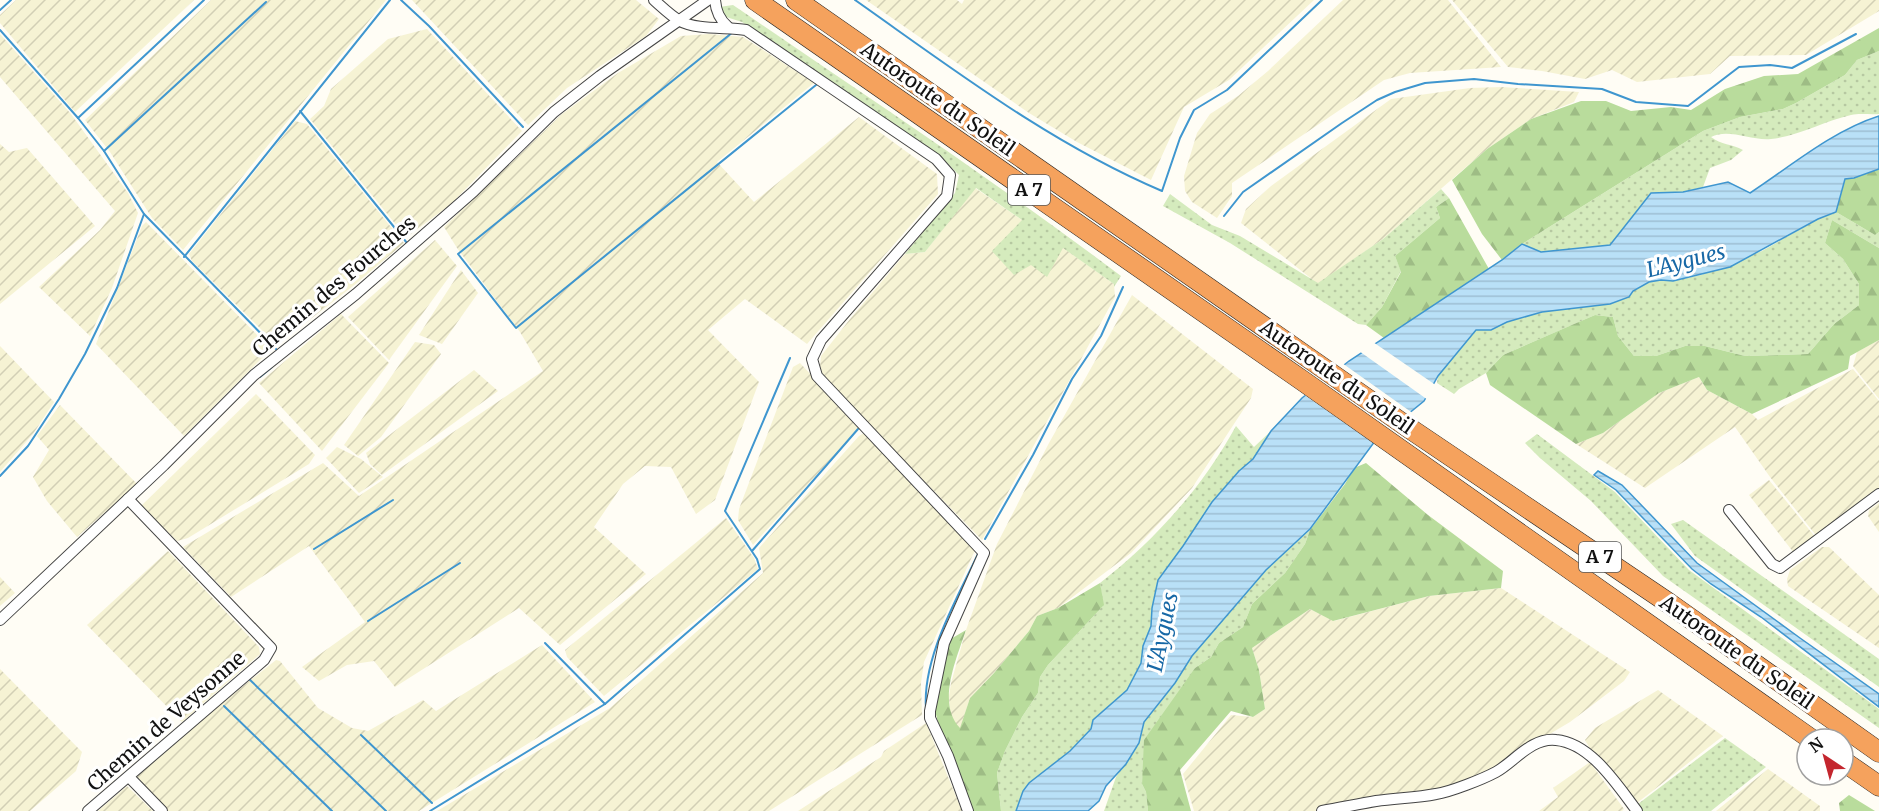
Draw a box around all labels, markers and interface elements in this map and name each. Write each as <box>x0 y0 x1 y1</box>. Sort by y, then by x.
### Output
street label: Autoroute du Soleil <box>856 36 1020 161</box>
road number: A 7 <box>1008 175 1050 205</box>
street label: Chemin des Fourches <box>247 210 421 361</box>
water label: L'Aygues <box>1644 238 1728 283</box>
street label: Autoroute du Soleil <box>1255 314 1419 439</box>
road number: A 7 <box>1579 542 1621 572</box>
street label: Autoroute du Soleil <box>1655 589 1819 714</box>
water label: L'Aygues <box>1141 590 1184 674</box>
street label: Chemin de Veysonne <box>82 645 250 796</box>
north arrow <box>1795 727 1855 787</box>
text: N <box>1805 733 1827 757</box>

